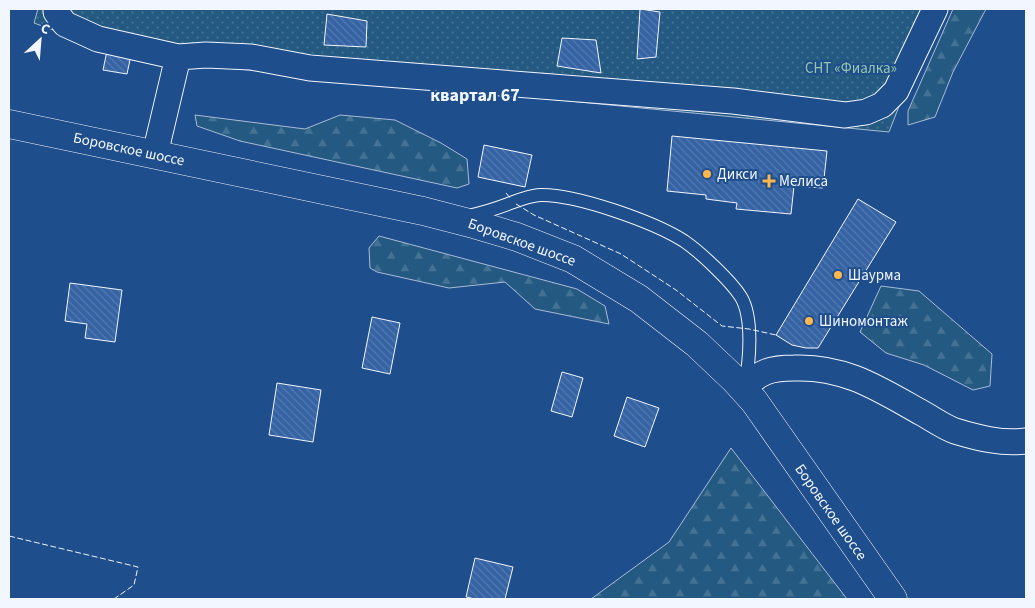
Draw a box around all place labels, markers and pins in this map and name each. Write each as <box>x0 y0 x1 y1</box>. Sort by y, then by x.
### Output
place label: Дикси <box>717 164 758 185</box>
marker: Дикси <box>701 168 713 180</box>
place label: Мелиса <box>779 171 828 192</box>
marker: Мелиса <box>763 175 775 187</box>
place label: Шаурма <box>848 265 901 286</box>
marker: Шаурма <box>832 269 844 281</box>
place label: Шиномонтаж <box>819 311 908 332</box>
marker: Шиномонтаж <box>803 315 815 327</box>

